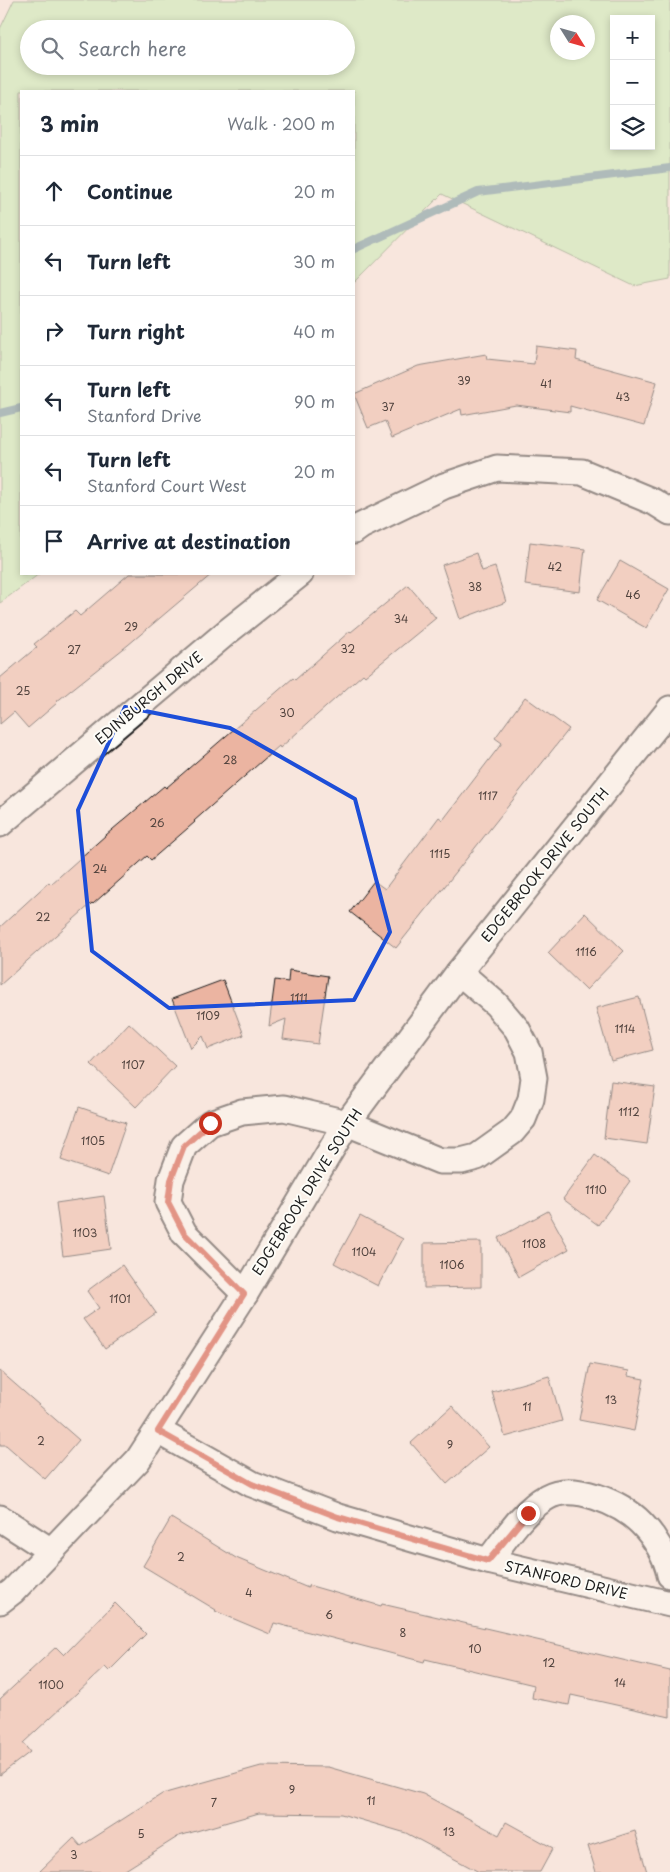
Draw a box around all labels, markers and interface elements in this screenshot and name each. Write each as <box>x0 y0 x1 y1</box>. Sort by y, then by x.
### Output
north arrow <box>550 15 595 60</box>
map controls <box>610 15 655 150</box>
button: + <box>610 15 655 60</box>
search box <box>20 20 355 75</box>
icon: search <box>38 34 66 62</box>
text: Search here <box>78 34 187 62</box>
button: − <box>610 60 655 105</box>
button: layers <box>610 105 655 150</box>
text: 3 min <box>40 107 99 139</box>
text: Walk · 200 m <box>227 111 335 135</box>
icon: ahead <box>40 177 68 205</box>
text: Continue <box>87 177 173 205</box>
text: 20 m <box>294 179 335 203</box>
icon: left <box>40 247 68 275</box>
text: Turn left <box>87 247 171 275</box>
text: 30 m <box>293 249 335 273</box>
icon: right <box>40 317 68 345</box>
text: Turn right <box>87 317 185 345</box>
text: 40 m <box>293 319 335 343</box>
house number: 39 <box>457 372 471 389</box>
text: Turn left <box>87 375 171 403</box>
house number: 41 <box>540 375 552 392</box>
icon: left <box>40 387 68 415</box>
house number: 43 <box>616 388 630 405</box>
text: 90 m <box>294 389 335 413</box>
house number: 37 <box>382 398 395 415</box>
text: Stanford Drive <box>87 403 202 427</box>
text: Turn left <box>87 445 171 473</box>
icon: left <box>40 457 68 485</box>
text: 20 m <box>294 459 335 483</box>
text: Stanford Court West <box>87 473 246 497</box>
icon: arrive <box>40 527 68 555</box>
text: Arrive at destination <box>87 527 291 555</box>
house number: 42 <box>548 558 563 575</box>
house number: 38 <box>468 578 482 595</box>
house number: 46 <box>626 586 641 603</box>
house number: 34 <box>394 610 408 627</box>
house number: 29 <box>124 618 138 635</box>
house number: 32 <box>341 640 356 657</box>
house number: 27 <box>67 641 81 658</box>
street label: EDINBURGH DRIVE <box>90 646 207 749</box>
house number: 25 <box>16 682 30 699</box>
house number: 30 <box>279 704 295 721</box>
house number: 28 <box>223 751 237 768</box>
street label: EDGEBROOK DRIVE SOUTH <box>476 783 614 946</box>
house number: 1117 <box>478 787 498 804</box>
house number: 26 <box>149 814 165 831</box>
house number: 1115 <box>430 845 450 862</box>
house number: 24 <box>93 860 107 877</box>
house number: 22 <box>36 908 50 925</box>
house number: 1116 <box>575 943 597 960</box>
house number: 1111 <box>290 989 308 1006</box>
house number: 1109 <box>196 1007 220 1024</box>
house number: 1114 <box>615 1020 635 1037</box>
house number: 1107 <box>121 1056 145 1073</box>
house number: 1112 <box>618 1103 640 1120</box>
street label: EDGEBROOK DRIVE SOUTH <box>247 1104 367 1279</box>
route start <box>199 1112 222 1135</box>
house number: 1105 <box>81 1132 105 1149</box>
house number: 1110 <box>585 1181 607 1198</box>
house number: 1103 <box>73 1224 97 1241</box>
house number: 1108 <box>522 1235 546 1252</box>
house number: 1104 <box>352 1243 376 1260</box>
house number: 1106 <box>440 1256 465 1273</box>
house number: 1101 <box>109 1290 131 1307</box>
house number: 13 <box>605 1391 617 1408</box>
house number: 11 <box>522 1398 532 1415</box>
house number: 2 <box>37 1432 45 1449</box>
house number: 9 <box>447 1436 453 1453</box>
route end <box>517 1502 540 1525</box>
house number: 2 <box>177 1548 185 1565</box>
street label: STANFORD DRIVE <box>502 1555 630 1604</box>
house number: 4 <box>245 1584 253 1601</box>
house number: 6 <box>325 1606 333 1623</box>
house number: 8 <box>400 1624 407 1641</box>
house number: 10 <box>469 1640 481 1657</box>
house number: 12 <box>543 1654 556 1671</box>
house number: 14 <box>614 1674 626 1691</box>
house number: 1100 <box>38 1676 64 1693</box>
house number: 9 <box>289 1781 295 1798</box>
house number: 11 <box>366 1792 376 1809</box>
house number: 7 <box>211 1794 217 1811</box>
house number: 13 <box>443 1823 455 1840</box>
house number: 5 <box>137 1825 145 1842</box>
house number: 3 <box>70 1846 78 1863</box>

